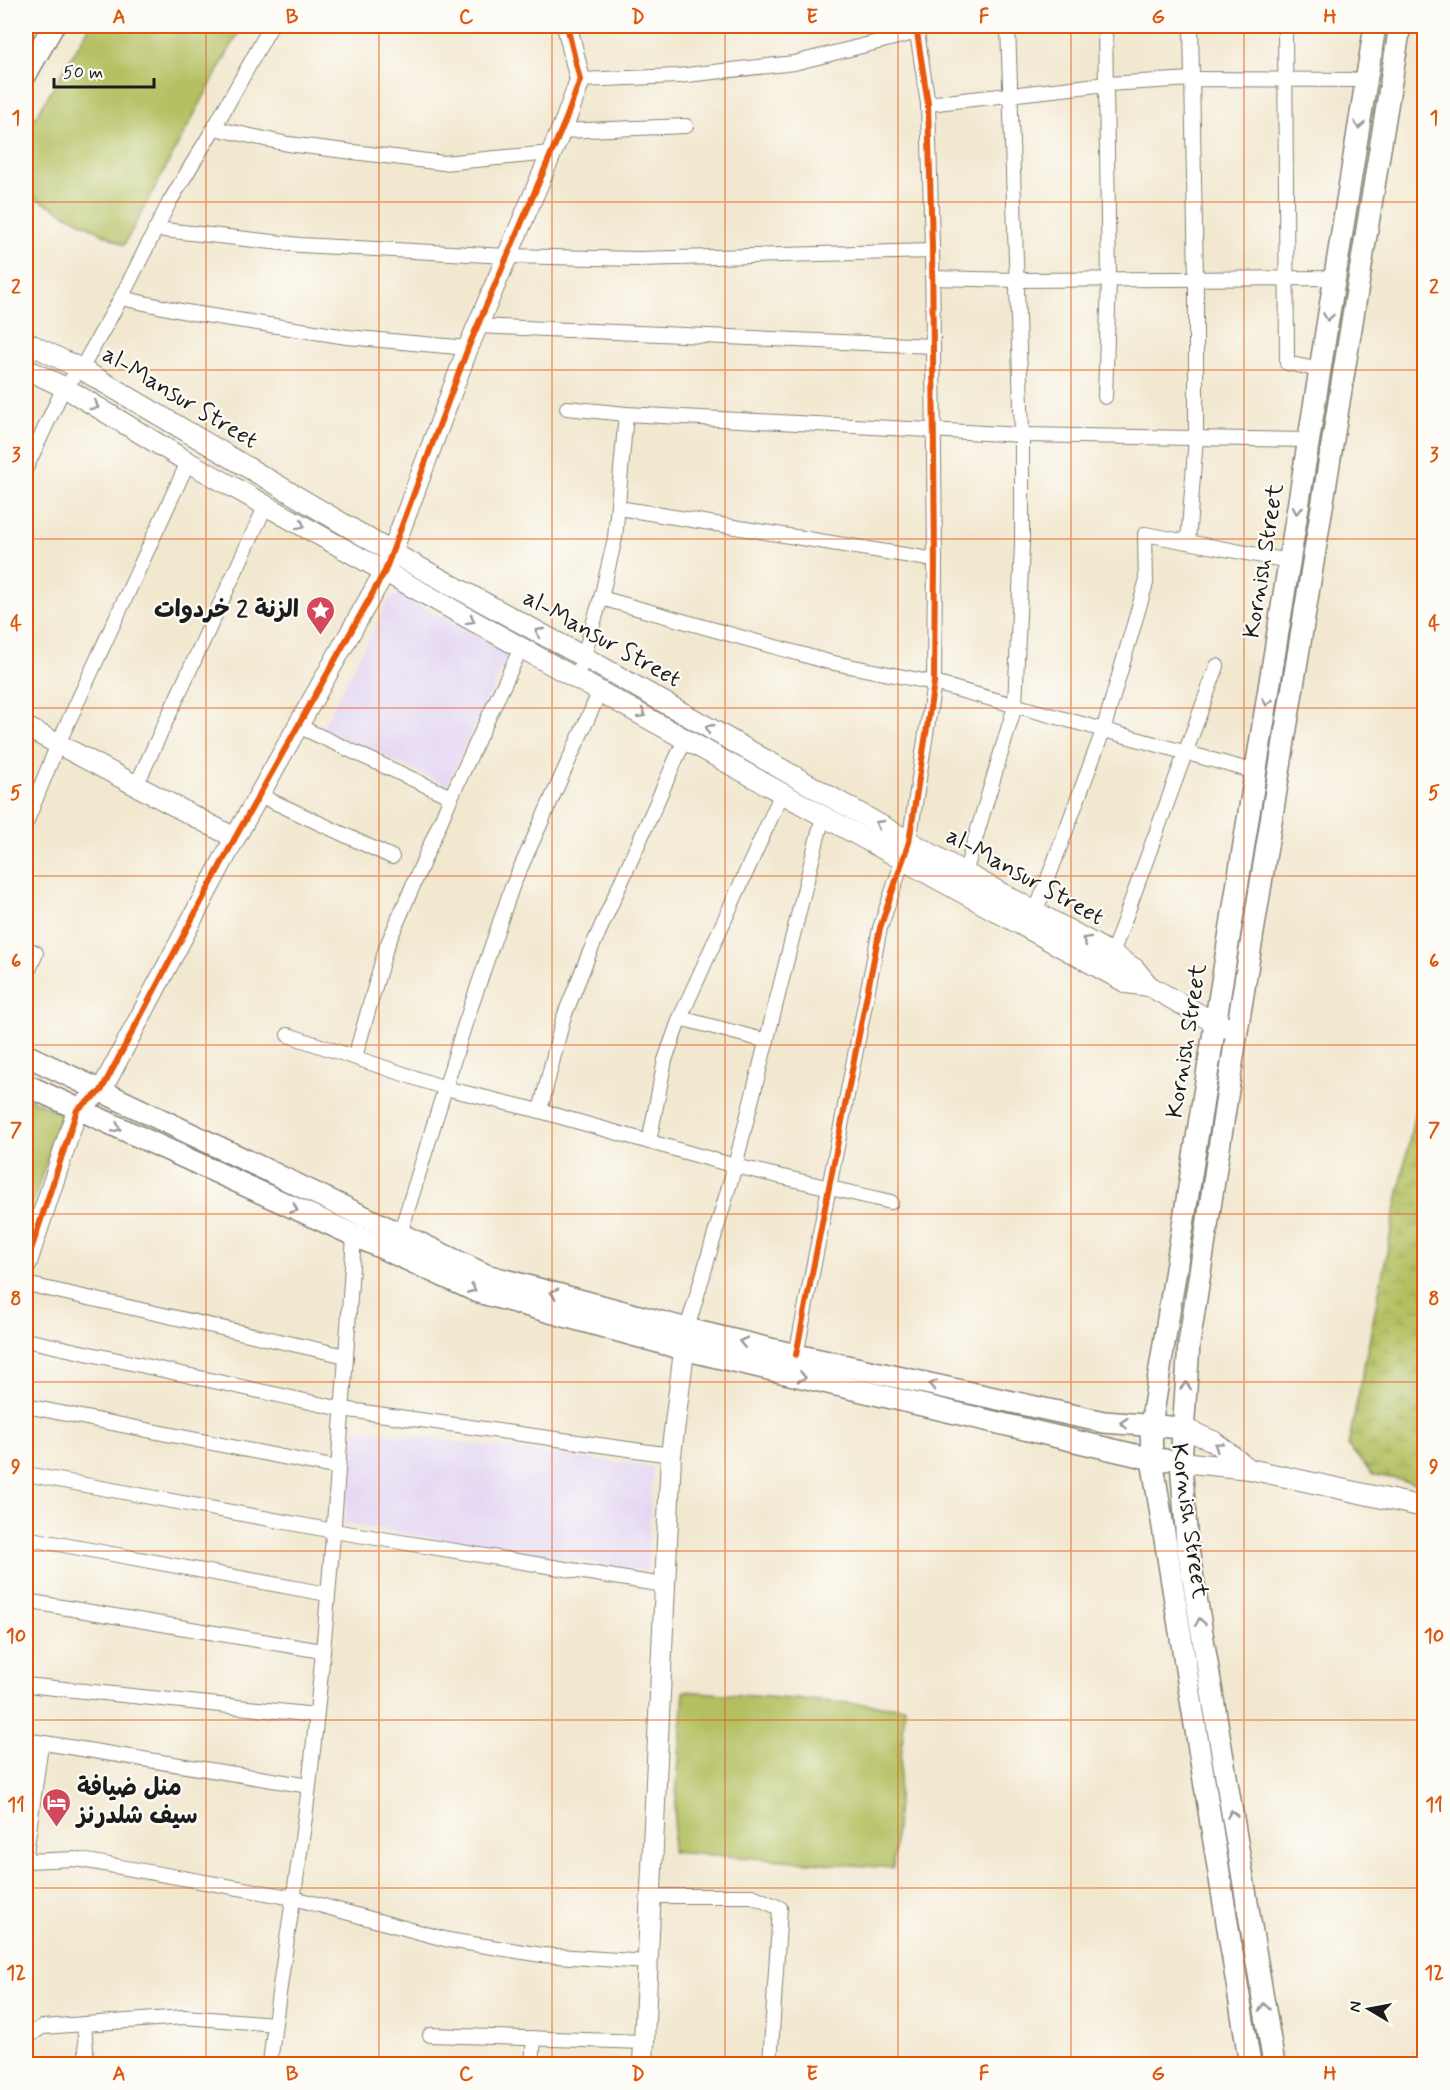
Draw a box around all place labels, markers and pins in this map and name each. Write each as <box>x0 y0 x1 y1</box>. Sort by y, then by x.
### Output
place icon: الزنة 2 خردوات <box>304 594 336 636</box>
place label: الزنة 2 خردوات <box>154 595 299 626</box>
place label: منل ضيافة سيف شلدرنز <box>75 1773 198 1832</box>
hotel icon: منل ضيافة سيف شلدرنز <box>40 1786 72 1828</box>

